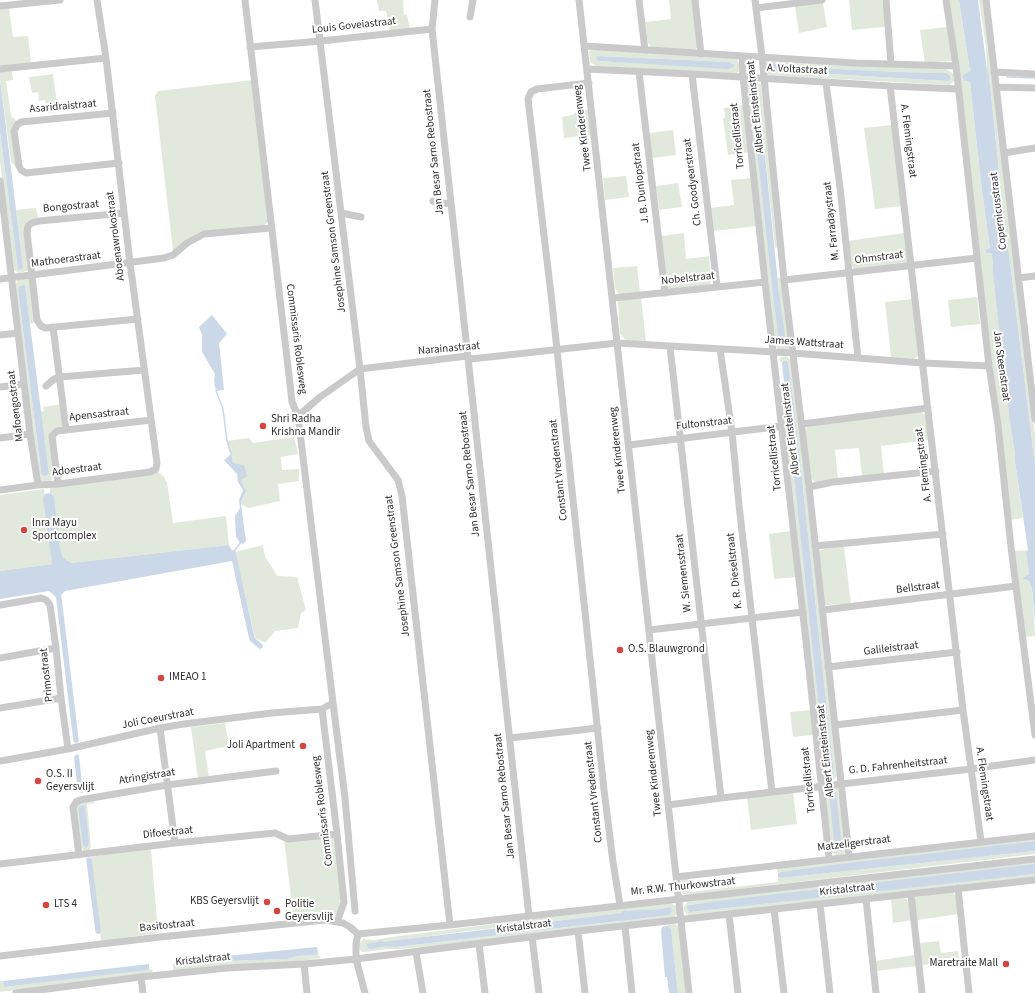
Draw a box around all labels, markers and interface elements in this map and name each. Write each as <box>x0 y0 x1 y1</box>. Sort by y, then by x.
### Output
street label: Louis Goveiastraat <box>311 15 397 37</box>
street label: Albert Einsteinstraat <box>745 60 767 154</box>
street label: A. Voltastraat <box>766 62 828 78</box>
street label: Twee Kinderenweg <box>571 84 595 172</box>
street label: Jan Besar Sarno Rebostraat <box>421 88 447 216</box>
street label: Asaridraistraat <box>29 97 97 117</box>
street label: Torricellistraat <box>728 102 748 170</box>
street label: A. Flemingstraat <box>897 103 919 179</box>
street label: Ch. Goodyearstraat <box>681 137 705 227</box>
street label: J. B. Dunlopstraat <box>629 142 653 224</box>
street label: Josephine Samson Greenstraat <box>319 170 349 314</box>
street label: Copernicusstraat <box>988 171 1010 251</box>
street label: M. Farradaystraat <box>821 181 843 261</box>
street label: Aboenawrokostraat <box>104 190 128 282</box>
street label: Bongostraat <box>42 198 100 216</box>
street label: Ohmstraat <box>854 248 904 268</box>
street label: Mathoerastraat <box>30 249 102 271</box>
street label: Nobelstraat <box>661 270 715 288</box>
street label: Commissaris Roblesweg <box>283 283 309 395</box>
street label: Jan Steenstraat <box>989 330 1013 402</box>
street label: James Wattstraat <box>764 334 844 352</box>
street label: Narainastraat <box>417 340 481 358</box>
street label: Mafoengostraat <box>5 370 27 442</box>
street label: Albert Einsteinstraat <box>779 382 803 476</box>
street label: Apensastraat <box>68 405 130 425</box>
street label: Twee Kinderenweg <box>607 406 629 494</box>
street label: Jan Besar Sarno Rebostraat <box>457 410 483 538</box>
place label: Shri Radha Krishna Mandir <box>271 413 340 439</box>
street label: Fultonstraat <box>676 415 732 433</box>
street label: Constant Vredenstraat <box>547 419 571 521</box>
marker: Shri Radha Krishna Mandir <box>258 421 268 431</box>
street label: Torricellistraat <box>765 424 785 492</box>
street label: A. Flemingstraat <box>913 427 935 503</box>
street label: Adoestraat <box>51 460 103 480</box>
street label: Josephine Samson Greenstraat <box>383 494 413 638</box>
place label: Inra Mayu Sportcomplex <box>32 517 96 543</box>
marker: Inra Mayu Sportcomplex <box>19 525 29 535</box>
street label: K. R. Dieselstraat <box>724 532 746 610</box>
street label: W. Siemensstraat <box>673 533 695 613</box>
street label: Bellstraat <box>895 579 941 597</box>
street label: Galileistraat <box>863 639 919 659</box>
place label: O.S. Blauwgrond <box>628 643 705 657</box>
marker: O.S. Blauwgrond <box>615 645 625 655</box>
street label: Primostraat <box>38 647 56 703</box>
place label: IMEAO 1 <box>169 671 207 685</box>
marker: IMEAO 1 <box>156 673 166 683</box>
street label: Albert Einsteinstraat <box>815 704 837 798</box>
street label: Joli Coeurstraat <box>121 706 195 732</box>
street label: Twee Kinderenweg <box>643 729 665 817</box>
street label: Jan Besar Sarno Rebostraat <box>492 732 518 860</box>
place label: Joli Apartment <box>227 739 295 753</box>
marker: Joli Apartment <box>298 741 308 751</box>
street label: Constant Vredenstraat <box>582 741 606 843</box>
street label: Torricellistraat <box>799 746 819 814</box>
street label: A. Flemingstraat <box>972 746 996 822</box>
street label: G. D. Fahrenheitstraat <box>848 754 948 778</box>
street label: Commissaris Roblesweg <box>310 755 336 867</box>
street label: Atringistraat <box>118 766 176 788</box>
place label: O.S. II Geyersvlijt <box>46 768 94 794</box>
marker: O.S. II Geyersvlijt <box>33 776 43 786</box>
street label: Difoestraat <box>142 824 194 842</box>
street label: Matzeligerstraat <box>817 833 891 855</box>
street label: Mr. R.W. Thurkowstraat <box>630 875 736 899</box>
street label: Kristalstraat <box>819 881 875 899</box>
place label: KBS Geyersvlijt <box>190 895 259 909</box>
marker: KBS Geyersvlijt <box>262 897 272 907</box>
place label: LTS 4 <box>54 898 77 912</box>
place label: Politie Geyersvlijt <box>285 898 333 924</box>
marker: LTS 4 <box>41 900 51 910</box>
marker: Politie Geyersvlijt <box>272 906 282 916</box>
street label: Basitostraat <box>139 917 195 935</box>
street label: Kristalstraat <box>496 917 552 937</box>
street label: Kristalstraat <box>175 951 231 969</box>
place label: Maretraite Mall <box>930 957 998 971</box>
marker: Maretraite Mall <box>1001 959 1011 969</box>

